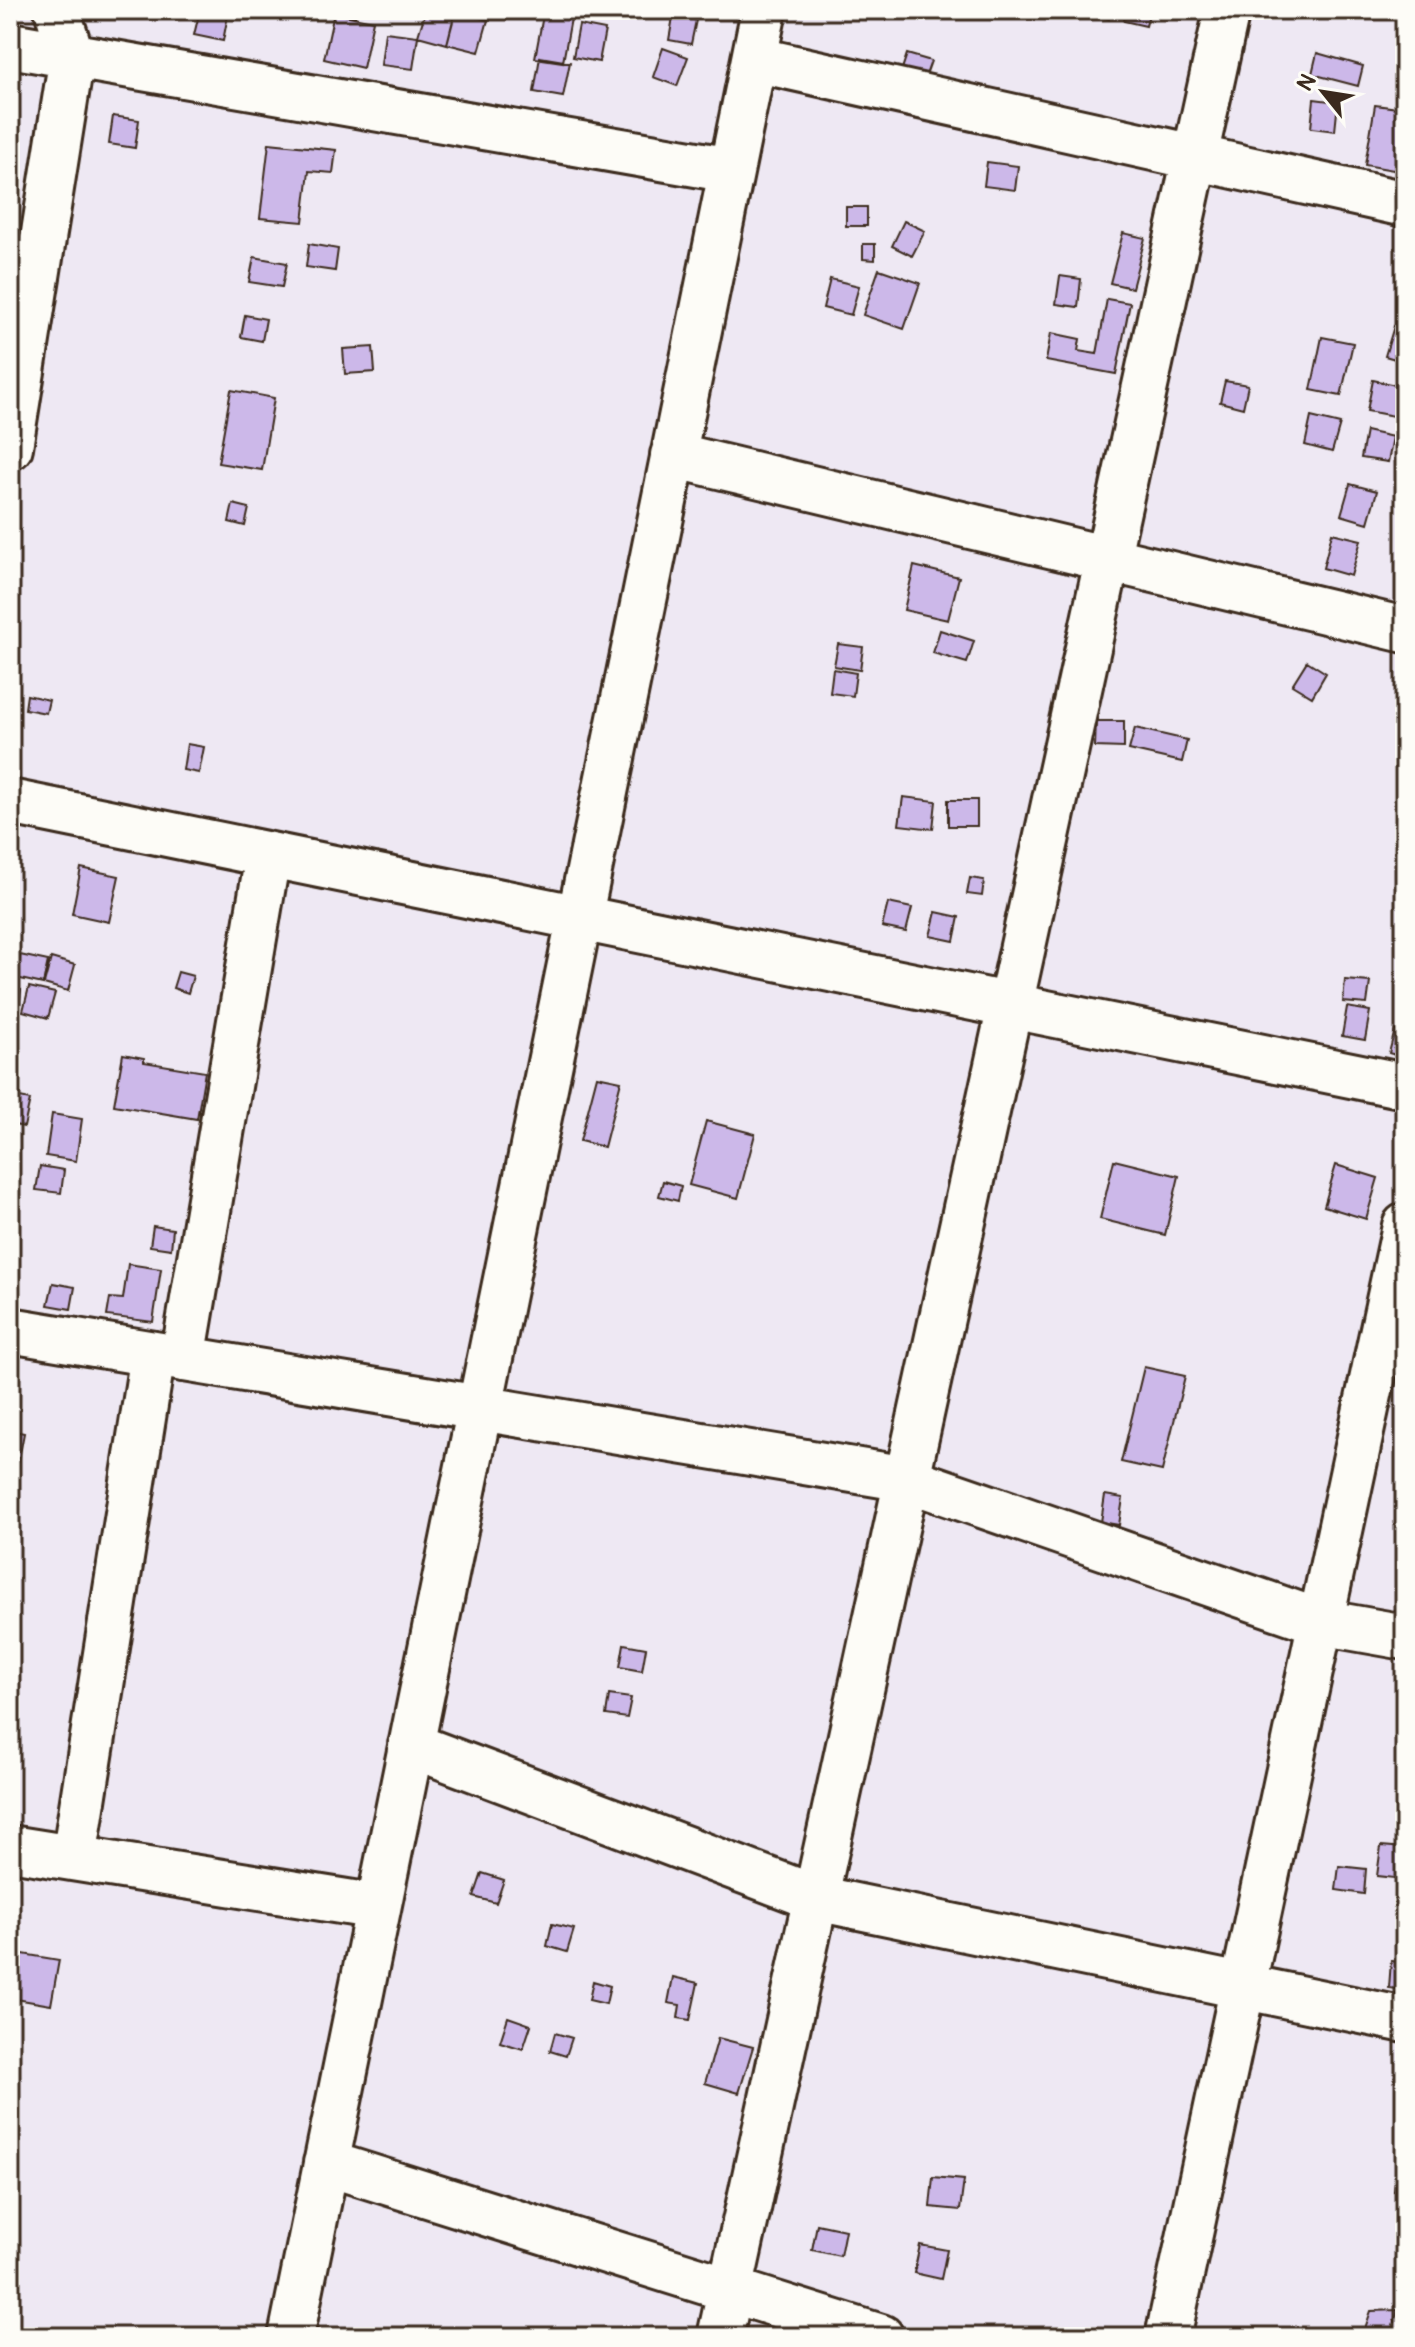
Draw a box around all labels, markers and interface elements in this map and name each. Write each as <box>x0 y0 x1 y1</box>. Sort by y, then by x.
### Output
north arrow <box>1283 52 1363 132</box>
text: N <box>1291 69 1322 96</box>

